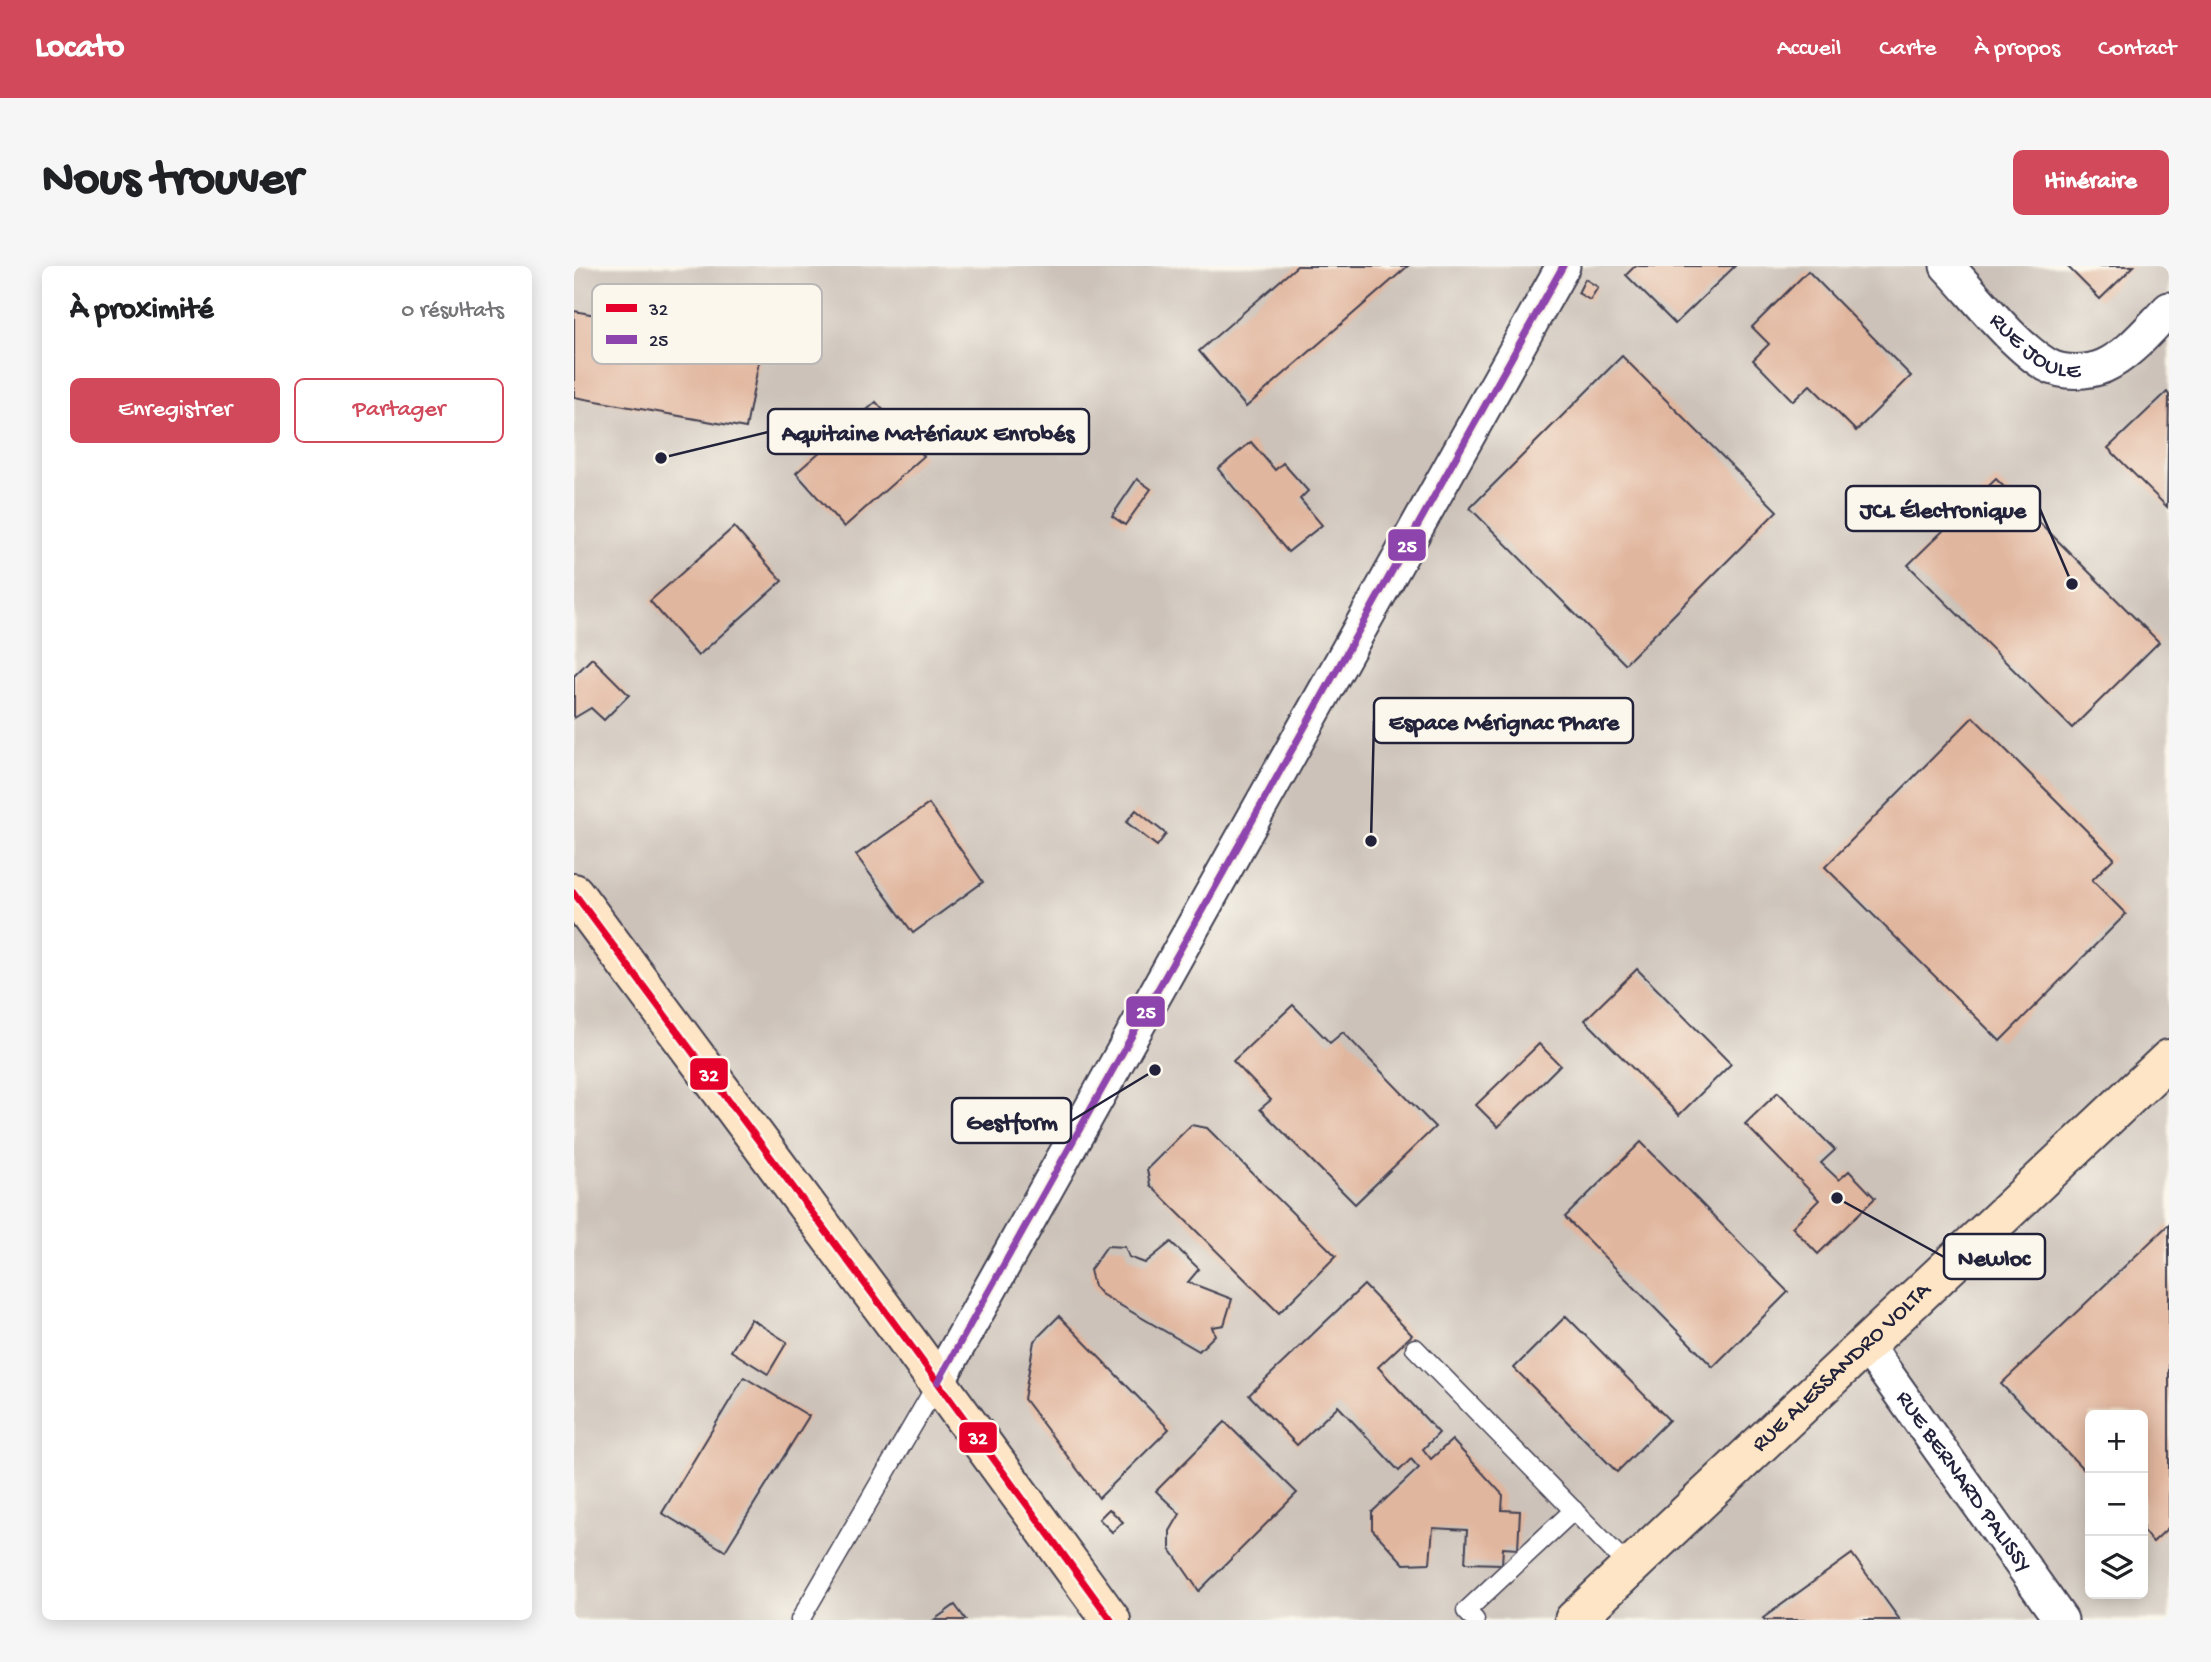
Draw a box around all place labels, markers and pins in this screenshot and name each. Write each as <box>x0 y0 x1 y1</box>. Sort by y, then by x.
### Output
callout: Aquitaine Matériaux Enrobés <box>768 409 1089 454</box>
callout: JCL Électronique <box>1846 486 2040 531</box>
callout: Espace Mérignac Phare <box>1374 698 1633 743</box>
callout: Gestform <box>952 1098 1071 1143</box>
callout: Newloc <box>1944 1234 2045 1279</box>

